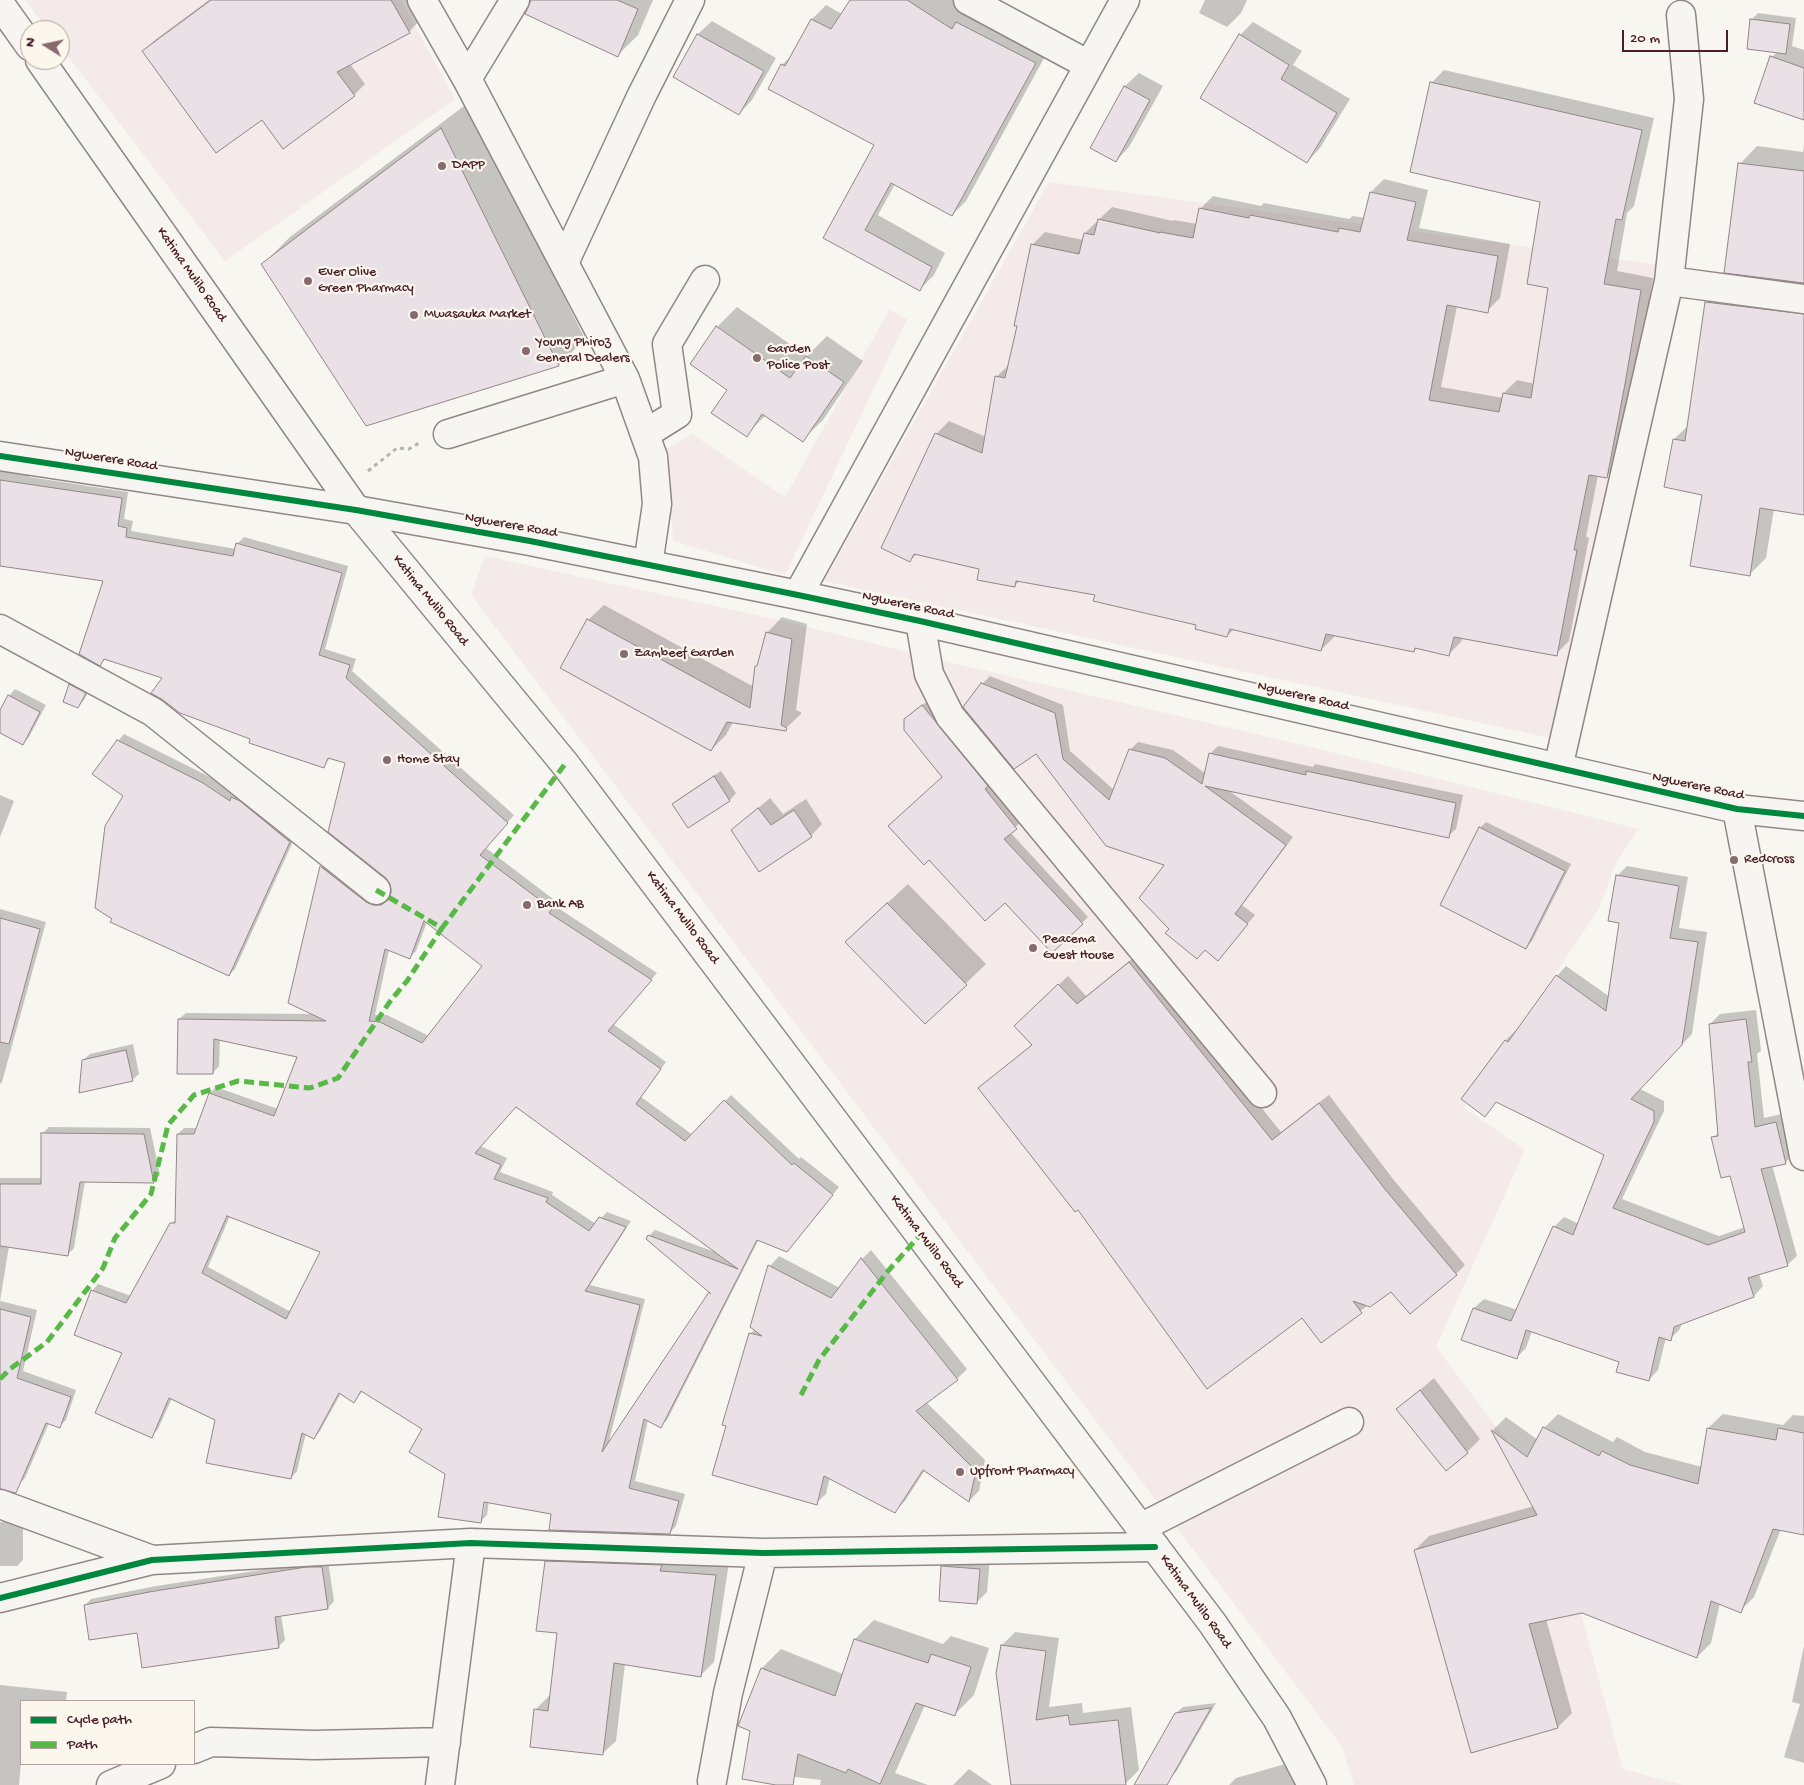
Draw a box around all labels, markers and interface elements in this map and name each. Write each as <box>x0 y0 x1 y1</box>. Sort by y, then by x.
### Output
north arrow <box>20 20 70 70</box>
scale bar <box>1624 20 1730 52</box>
text: 20 m <box>1630 30 1660 48</box>
text: N <box>22 37 40 48</box>
place label: DAPP <box>452 158 485 174</box>
marker: DAPP <box>436 160 448 172</box>
street label: Katima Mulilo Road <box>152 224 230 326</box>
place label: Ever Olive Green Pharmacy <box>318 265 414 298</box>
marker: Ever Olive Green Pharmacy <box>302 275 314 287</box>
place label: Mwasauka Market <box>424 307 531 323</box>
marker: Mwasauka Market <box>408 309 420 321</box>
place label: Young Phiroz General Dealers <box>536 335 630 368</box>
place label: Garden Police Post <box>767 342 829 374</box>
marker: Young Phiroz General Dealers <box>520 345 532 357</box>
marker: Garden Police Post <box>751 352 763 364</box>
street label: Ngwerere Road <box>64 444 158 476</box>
street label: Ngwerere Road <box>464 510 558 542</box>
street label: Katima Mulilo Road <box>388 552 472 650</box>
street label: Ngwerere Road <box>861 588 955 624</box>
place label: Zambeef Garden <box>634 646 734 662</box>
marker: Zambeef Garden <box>618 648 630 660</box>
street label: Ngwerere Road <box>1256 678 1350 716</box>
place label: Home Stay <box>397 752 460 768</box>
marker: Home Stay <box>381 754 393 766</box>
street label: Ngwerere Road <box>1651 769 1745 805</box>
place label: Redcross <box>1744 852 1794 868</box>
marker: Redcross <box>1728 854 1740 866</box>
street label: Katima Mulilo Road <box>642 868 722 968</box>
place label: Bank AB <box>537 897 584 913</box>
marker: Bank AB <box>521 899 533 911</box>
place label: Peacema Guest House <box>1043 932 1114 964</box>
marker: Peacema Guest House <box>1027 942 1039 954</box>
street label: Katima Mulilo Road <box>886 1192 966 1292</box>
place label: Upfront Pharmacy <box>970 1464 1074 1480</box>
marker: Upfront Pharmacy <box>954 1466 966 1478</box>
street label: Katima Mulilo Road <box>1155 1552 1235 1652</box>
legend <box>20 1700 195 1765</box>
text: Cycle path <box>67 1711 132 1729</box>
text: Path <box>67 1736 98 1754</box>

